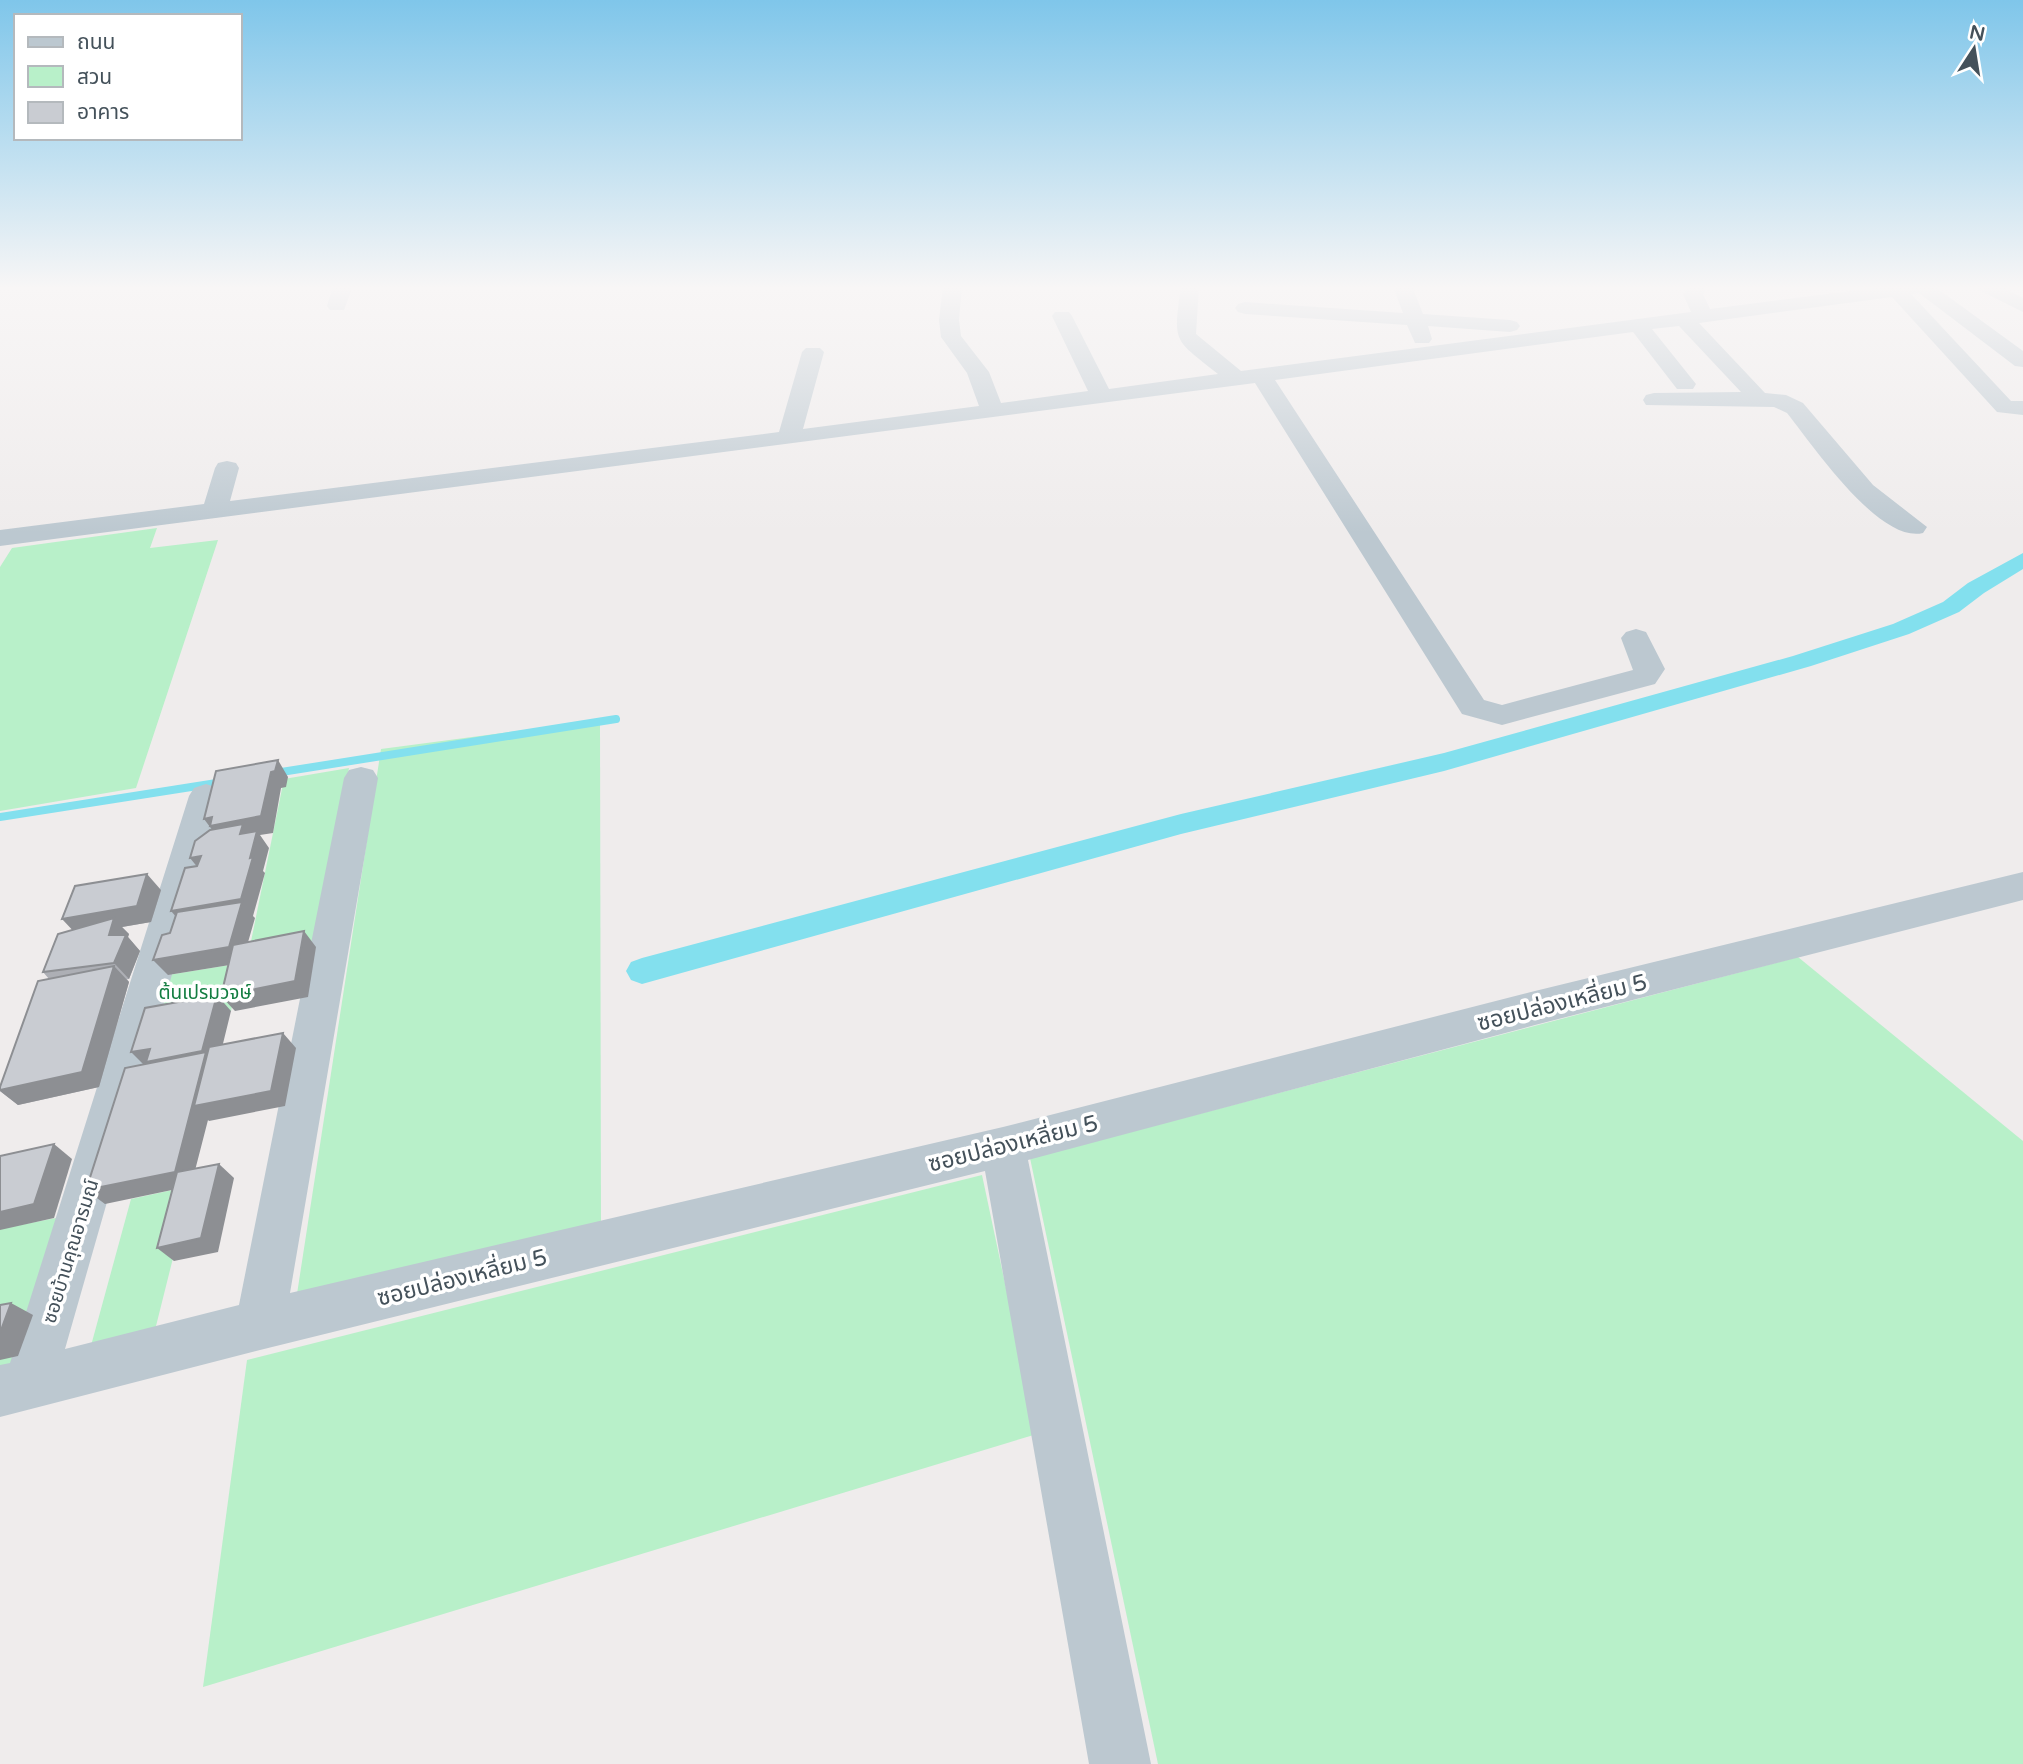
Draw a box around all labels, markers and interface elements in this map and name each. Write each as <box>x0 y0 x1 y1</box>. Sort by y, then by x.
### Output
legend <box>14 14 242 140</box>
north arrow <box>1939 14 2009 84</box>
text: N <box>1968 21 1987 46</box>
text: ถนน <box>77 30 115 55</box>
text: สวน <box>77 65 112 90</box>
text: อาคาร <box>77 100 129 125</box>
street label: ซอยปล่องเหลี่ยม 5 <box>1474 965 1650 1038</box>
park label: ต้นเปรมวจษ์ <box>158 981 252 1004</box>
street label: ซอยปล่องเหลี่ยม 5 <box>925 1106 1101 1179</box>
street label: ซอยบ้านคุณอารมณ์ <box>38 1176 103 1326</box>
street label: ซอยปล่องเหลี่ยม 5 <box>374 1240 550 1313</box>

